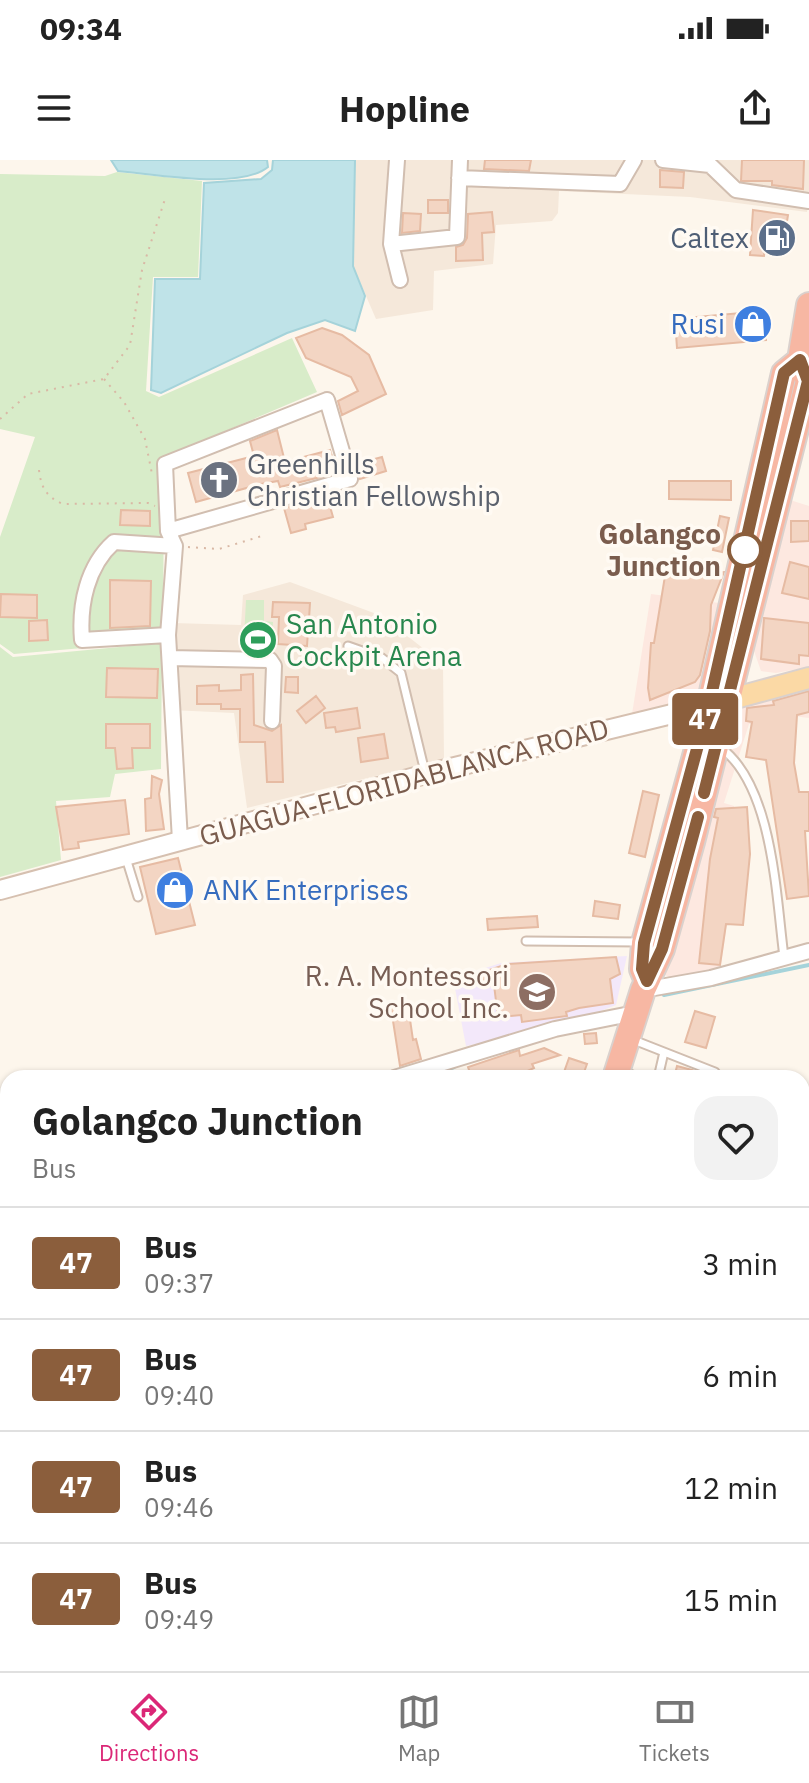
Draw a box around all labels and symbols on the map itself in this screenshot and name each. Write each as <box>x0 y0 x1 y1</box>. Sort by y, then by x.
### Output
fuel station icon: Caltex <box>756 217 798 259</box>
place label: Caltex <box>670 219 749 256</box>
shop icon: Rusi <box>732 303 774 345</box>
place label: Rusi <box>671 305 725 342</box>
place label: Greenhills Christian Fellowship <box>247 445 501 514</box>
church icon: Greenhills Christian Fellowship <box>198 459 240 501</box>
place label: Golangco Junction <box>599 515 721 584</box>
marker: Golangco Junction <box>728 533 762 567</box>
place label: San Antonio Cockpit Arena <box>286 605 462 674</box>
sports icon: San Antonio Cockpit Arena <box>237 619 279 661</box>
line badge: 47 <box>669 693 741 745</box>
street label: GUAGUA-FLORIDABLANCA ROAD <box>195 709 613 854</box>
shop icon: ANK Enterprises <box>154 869 196 911</box>
place label: ANK Enterprises <box>203 871 409 908</box>
place label: R. A. Montessori School Inc. <box>305 957 509 1026</box>
school or university icon: R. A. Montessori School Inc. <box>516 971 558 1013</box>

